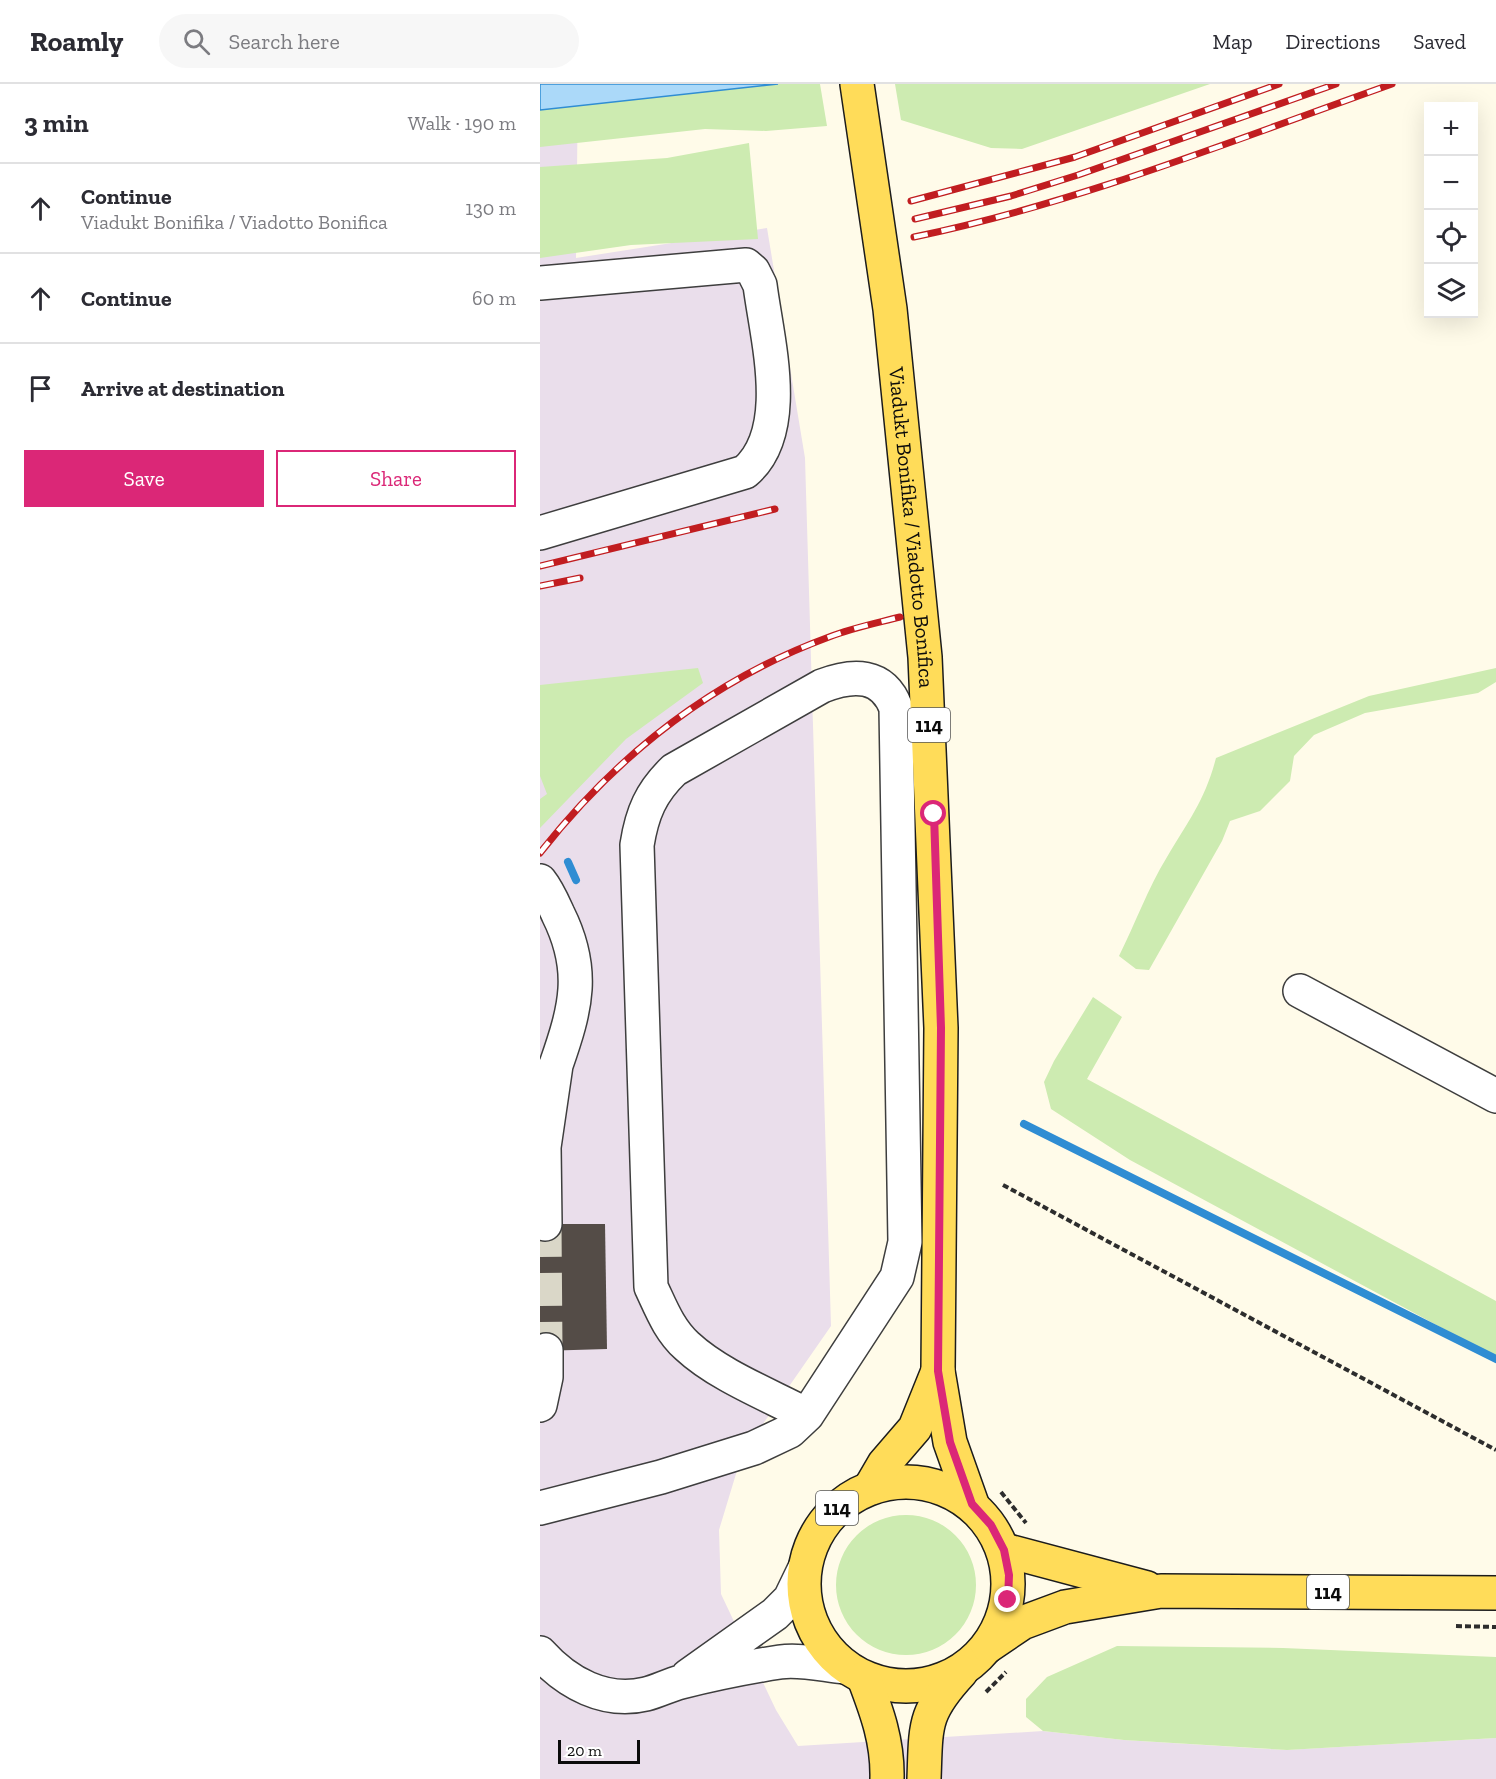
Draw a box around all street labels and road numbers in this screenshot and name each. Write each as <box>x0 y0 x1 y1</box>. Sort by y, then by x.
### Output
street label: Viadukt Bonifika / Viadotto Bonifica <box>884 365 939 689</box>
road number: 114 <box>908 708 950 742</box>
road number: 114 <box>816 1491 858 1525</box>
road number: 114 <box>1307 1575 1349 1609</box>

